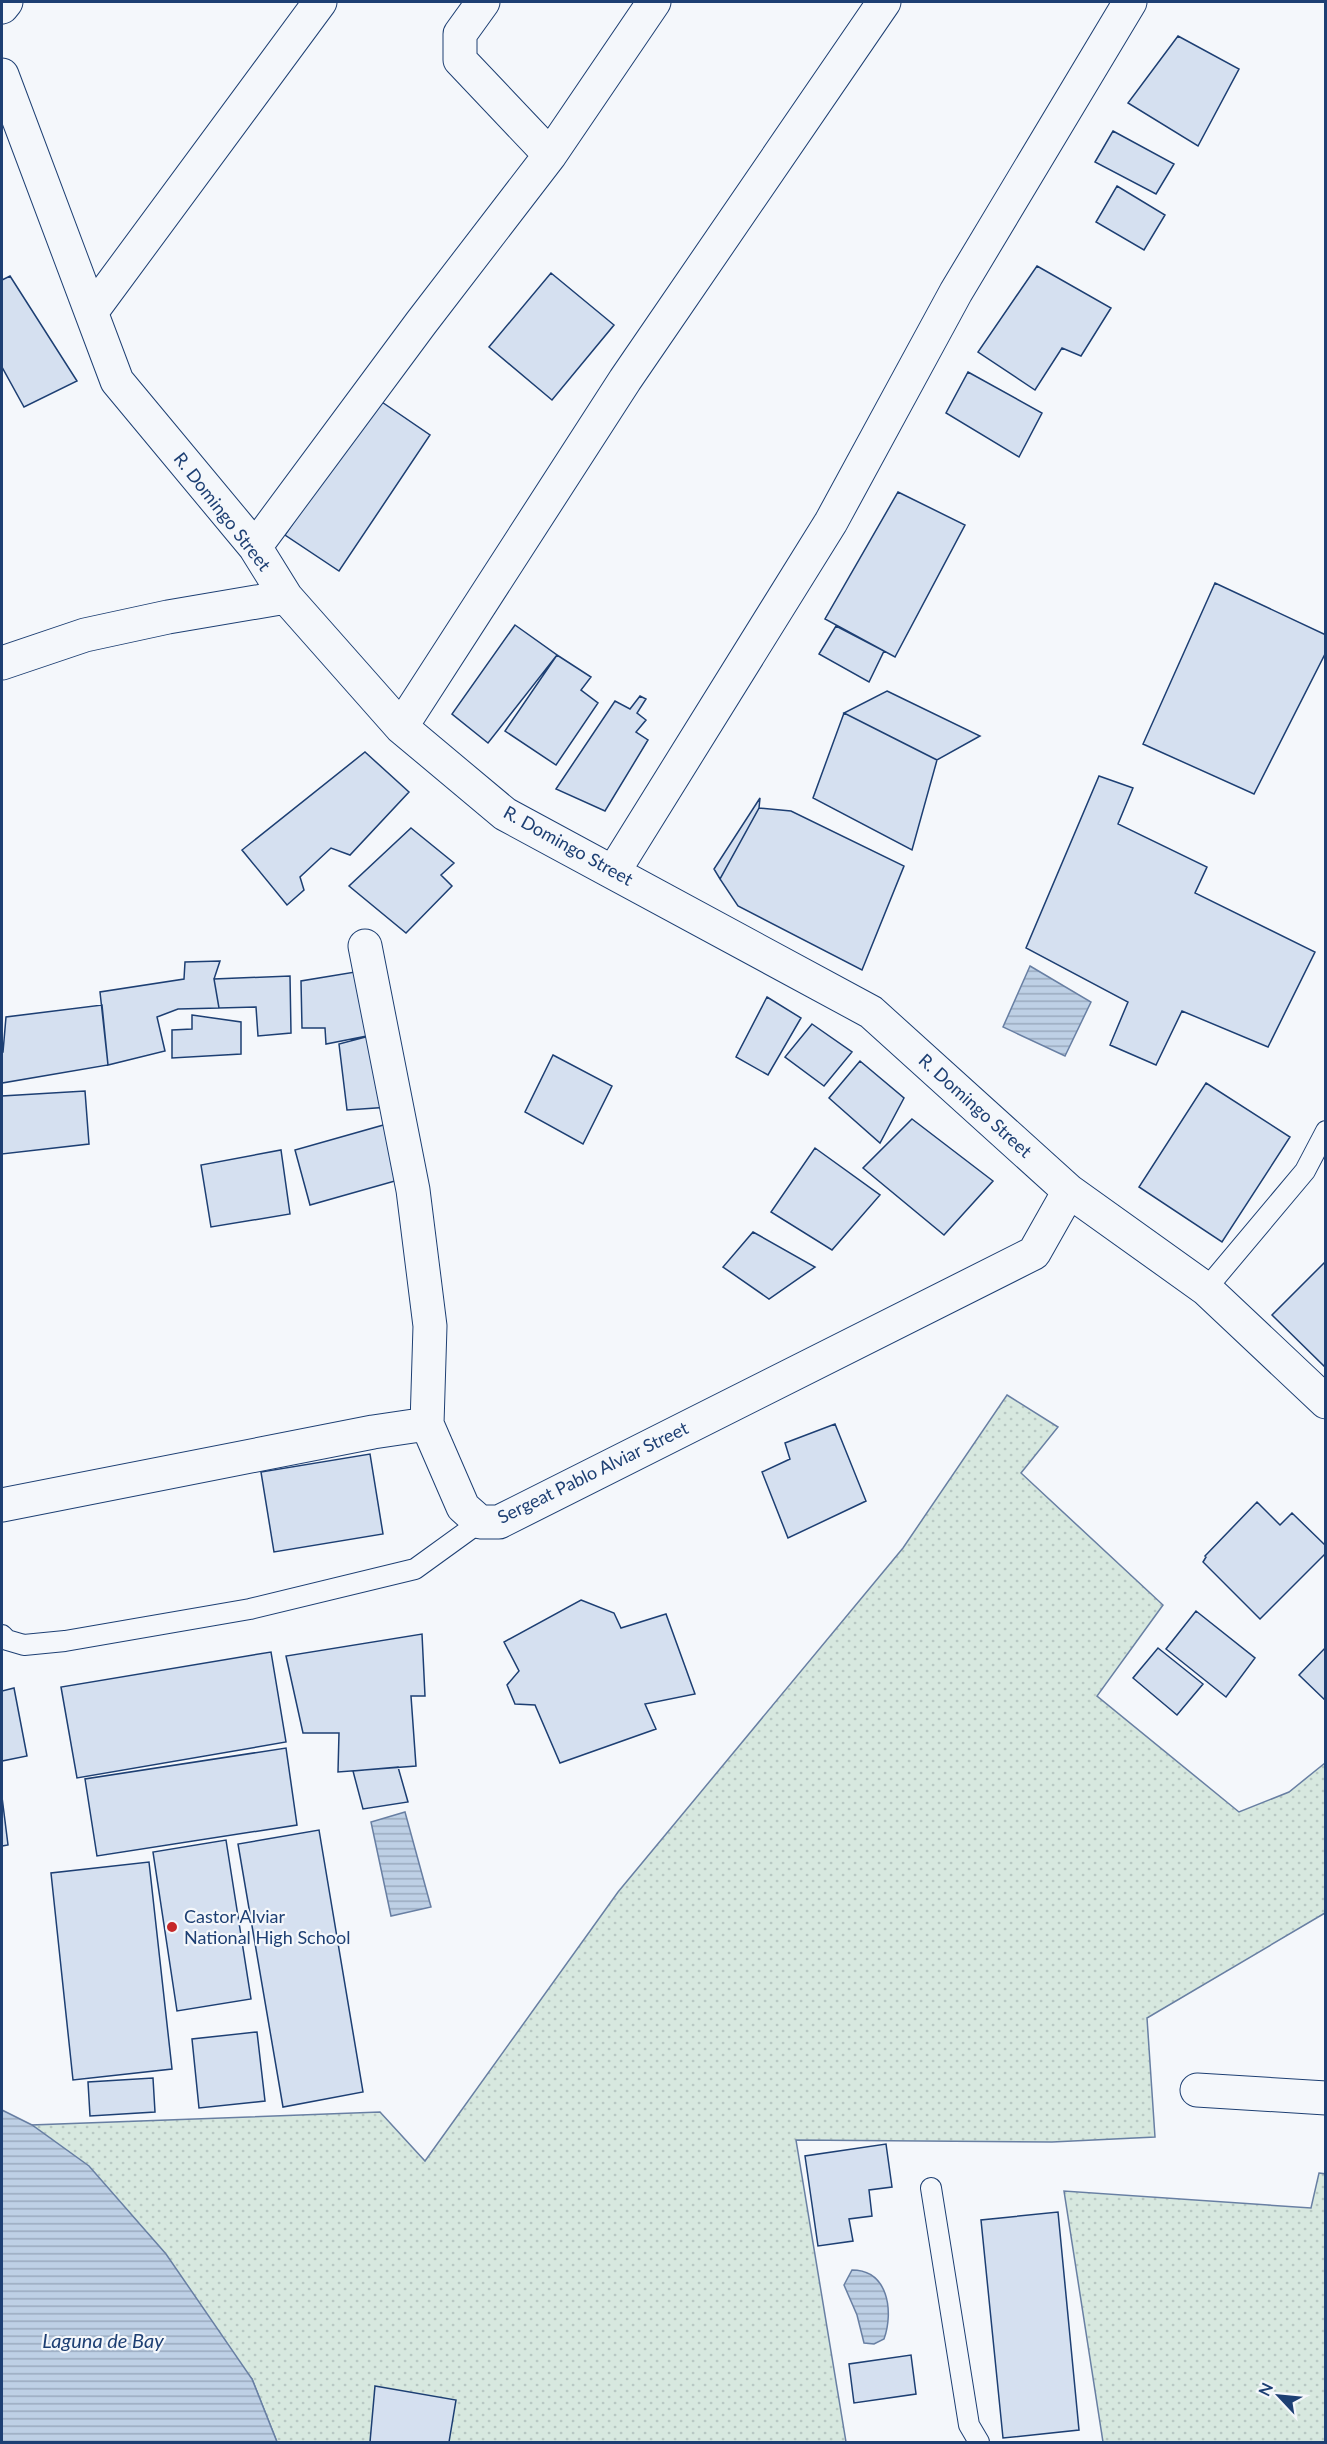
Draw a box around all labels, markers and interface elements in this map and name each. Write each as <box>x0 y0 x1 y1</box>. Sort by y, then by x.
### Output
street label: R. Domingo Street <box>170 448 276 576</box>
street label: R. Domingo Street <box>500 800 637 890</box>
street label: R. Domingo Street <box>915 1049 1037 1162</box>
street label: Sergeat Pablo Alviar Street <box>494 1416 692 1528</box>
place label: Castor Alviar National High School <box>184 1905 350 1948</box>
marker: Castor Alviar National High School <box>165 1920 179 1934</box>
water label: Laguna de Bay <box>42 2328 164 2352</box>
north arrow <box>1249 2366 1309 2426</box>
text: N <box>1254 2380 1276 2399</box>

